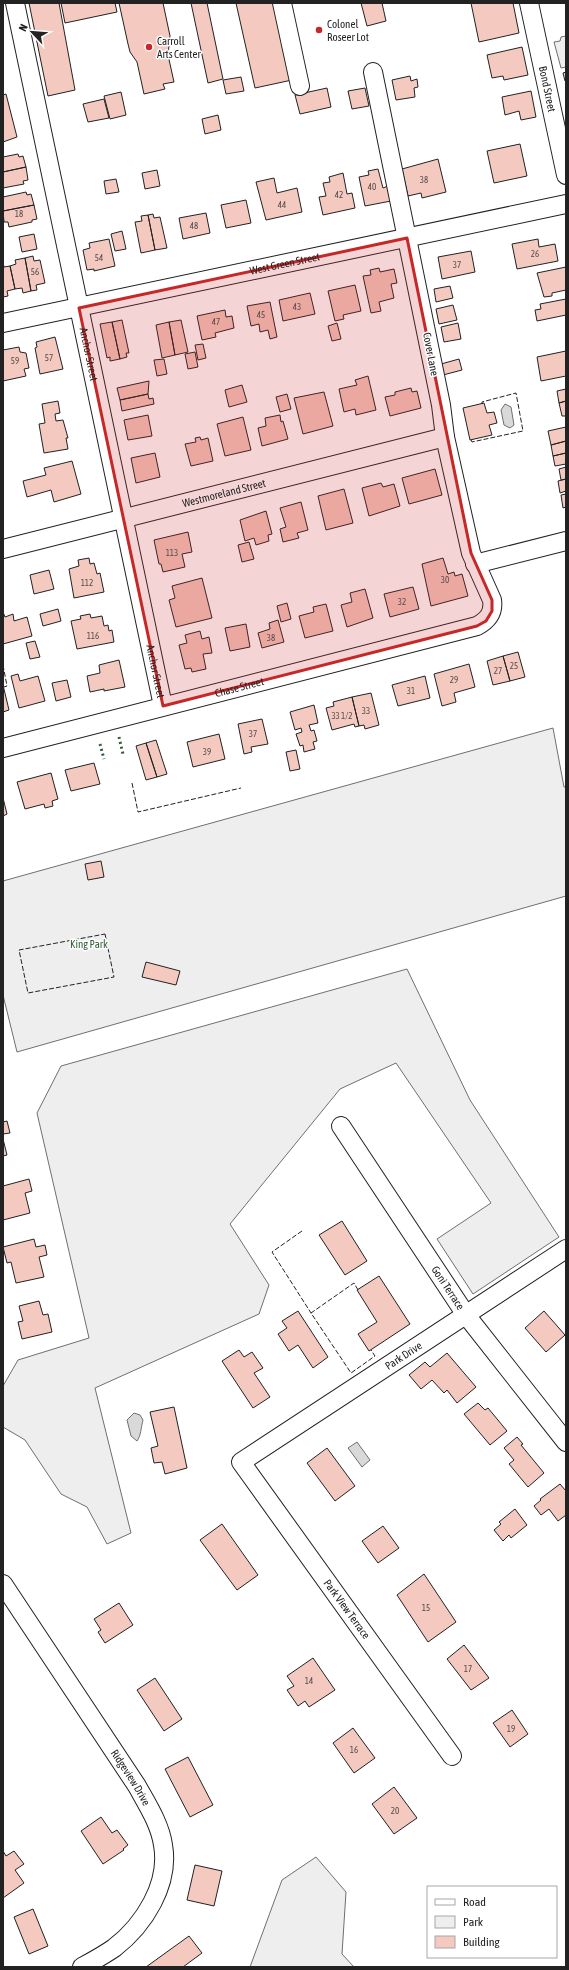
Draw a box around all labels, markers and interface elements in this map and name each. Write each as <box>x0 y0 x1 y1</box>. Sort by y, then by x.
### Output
north arrow <box>12 12 52 52</box>
place label: Colonel Roseer Lot <box>327 18 369 43</box>
text: N <box>16 22 30 33</box>
marker: Colonel Roseer Lot <box>314 25 324 35</box>
place label: Carroll Arts Center <box>157 35 201 60</box>
marker: Carroll Arts Center <box>144 42 154 52</box>
street label: Bond Street <box>537 65 558 113</box>
house number: 38 <box>420 175 428 185</box>
house number: 40 <box>368 182 376 192</box>
house number: 42 <box>335 190 343 200</box>
house number: 44 <box>278 200 286 210</box>
house number: 18 <box>15 209 23 219</box>
house number: 48 <box>190 221 198 231</box>
house number: 26 <box>531 249 539 259</box>
street label: West Green Street <box>249 250 321 277</box>
house number: 54 <box>95 253 103 263</box>
house number: 37 <box>453 260 461 270</box>
house number: 56 <box>31 267 39 277</box>
house number: 43 <box>293 302 301 312</box>
house number: 45 <box>257 310 265 320</box>
house number: 47 <box>212 317 220 327</box>
street label: Anchor Street <box>77 327 100 382</box>
street label: Cover Lane <box>421 331 441 377</box>
house number: 57 <box>45 353 53 363</box>
house number: 59 <box>11 356 19 366</box>
street label: Westmoreland Street <box>181 477 267 509</box>
house number: 113 <box>166 548 178 558</box>
house number: 30 <box>441 575 449 585</box>
house number: 112 <box>81 578 93 588</box>
house number: 32 <box>398 597 406 607</box>
house number: 116 <box>87 631 99 641</box>
house number: 38 <box>267 633 275 643</box>
street label: Anchor Street <box>144 644 167 699</box>
house number: 25 <box>510 661 518 671</box>
house number: 27 <box>494 666 502 676</box>
street label: Chase Street <box>214 675 265 699</box>
house number: 29 <box>450 675 458 685</box>
house number: 31 <box>407 686 415 696</box>
house number: 33 <box>362 706 370 716</box>
house number: 33 1/2 <box>331 711 353 721</box>
house number: 37 <box>249 729 257 739</box>
house number: 39 <box>203 747 211 757</box>
park label: King Park <box>70 938 108 950</box>
street label: Goni Terrace <box>429 1264 467 1312</box>
street label: Park Drive <box>383 1339 424 1372</box>
street label: Park View Terrace <box>321 1577 373 1641</box>
house number: 15 <box>422 1603 430 1613</box>
house number: 17 <box>464 1664 472 1674</box>
house number: 14 <box>305 1676 313 1686</box>
house number: 19 <box>507 1724 515 1734</box>
house number: 16 <box>350 1745 358 1755</box>
street label: Ridgeview Drive <box>109 1747 153 1808</box>
house number: 20 <box>391 1806 399 1816</box>
legend <box>427 1886 557 1958</box>
text: Road <box>463 1895 486 1909</box>
text: Park <box>463 1915 484 1929</box>
text: Building <box>463 1935 501 1949</box>

